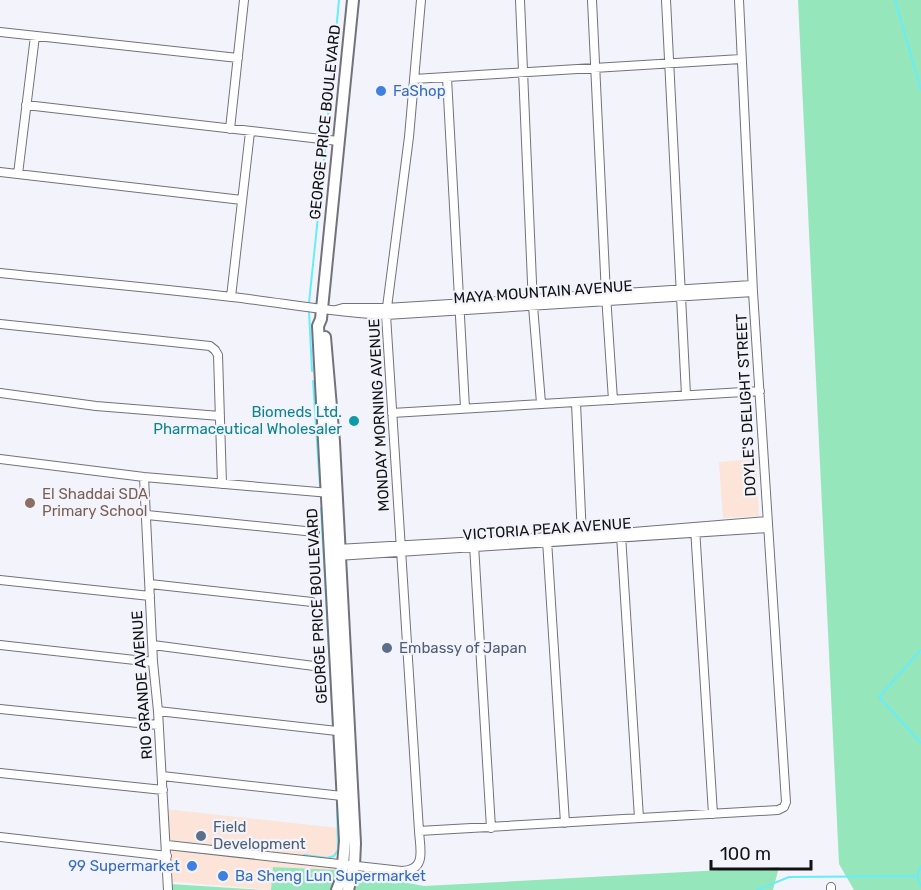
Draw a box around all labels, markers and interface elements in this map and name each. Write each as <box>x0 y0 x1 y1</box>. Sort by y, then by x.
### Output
street label: GEORGE PRICE BOULEVARD <box>306 24 344 220</box>
place label: FaShop <box>393 82 446 100</box>
marker: FaShop <box>374 84 388 98</box>
street label: MAYA MOUNTAIN AVENUE <box>453 277 633 307</box>
street label: DOYLE'S DELIGHT STREET <box>732 313 760 497</box>
street label: MONDAY MORNING AVENUE <box>365 318 393 512</box>
place label: Biomeds Ltd. Pharmaceutical Wholesaler <box>153 403 342 438</box>
marker: Biomeds Ltd. Pharmaceutical Wholesaler <box>347 414 361 428</box>
place label: El Shaddai SDA Primary School <box>42 485 148 520</box>
marker: El Shaddai SDA Primary School <box>23 496 37 510</box>
street label: GEORGE PRICE BOULEVARD <box>303 508 331 704</box>
street label: VICTORIA PEAK AVENUE <box>462 514 632 544</box>
street label: RIO GRANDE AVENUE <box>128 610 156 760</box>
place label: Embassy of Japan <box>399 639 527 657</box>
marker: Embassy of Japan <box>380 641 394 655</box>
place label: Field Development <box>213 818 306 853</box>
marker: Field Development <box>194 829 208 843</box>
scale bar <box>711 833 812 871</box>
text: 100 m <box>720 843 771 865</box>
place label: 99 Supermarket <box>68 857 180 875</box>
marker: 99 Supermarket <box>185 859 199 873</box>
place label: Ba Sheng Lun Supermarket <box>235 867 426 885</box>
marker: Ba Sheng Lun Supermarket <box>216 869 230 883</box>

